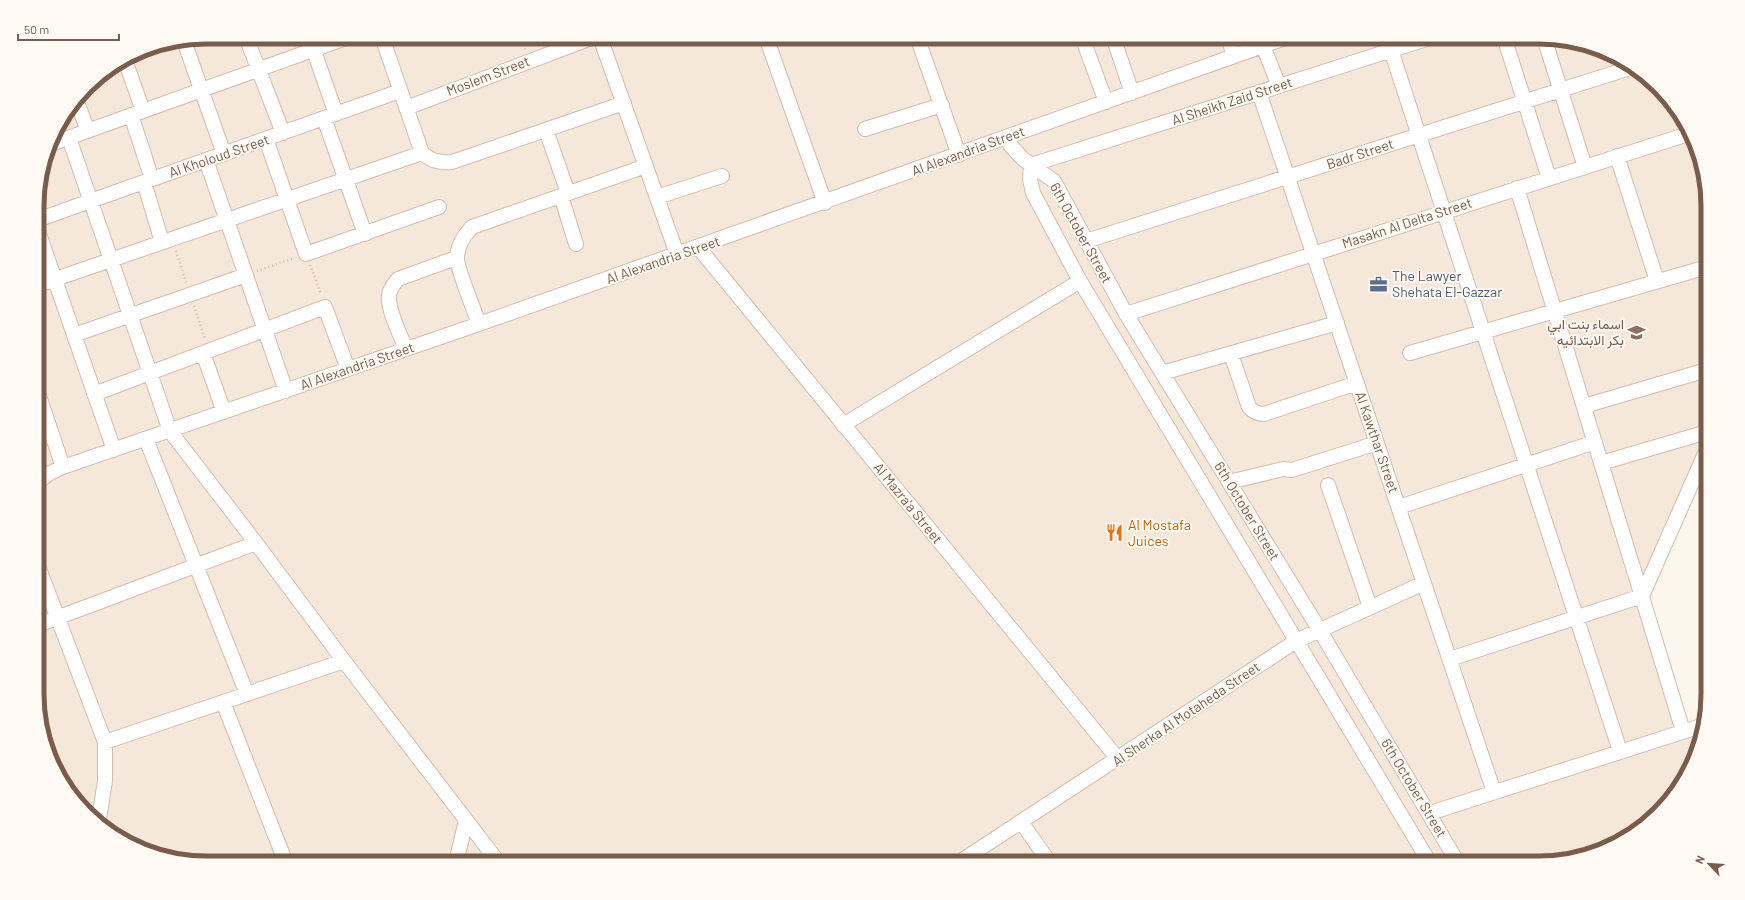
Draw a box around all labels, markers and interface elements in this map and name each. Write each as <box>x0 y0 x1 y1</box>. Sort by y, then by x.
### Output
scale bar <box>18 16 119 42</box>
text: 50 m <box>24 22 49 36</box>
street label: Moslem Street <box>444 52 532 99</box>
street label: Al Sheikh Zaid Street <box>1169 73 1294 128</box>
street label: Al Alexandria Street <box>909 122 1027 179</box>
street label: Al Kholoud Street <box>166 130 271 181</box>
street label: Badr Street <box>1324 135 1396 172</box>
street label: 6th October Street <box>1047 180 1116 286</box>
street label: Masakn Al Delta Street <box>1340 193 1474 252</box>
street label: Al Alexandria Street <box>604 232 722 287</box>
place label: The Lawyer Shehata El-Gazzar <box>1392 267 1502 300</box>
office icon: The Lawyer Shehata El-Gazzar <box>1369 274 1389 294</box>
place label: اسماء بنت ابي بكر الابتدائيه <box>1547 315 1624 349</box>
school or university icon: اسماء بنت ابي بكر الابتدائيه <box>1627 322 1647 342</box>
street label: Al Alexandria Street <box>298 338 416 393</box>
street label: Al Kawthar Street <box>1352 389 1403 495</box>
street label: 6th October Street <box>1211 458 1284 563</box>
street label: Al Mazra'a Street <box>870 459 946 547</box>
place label: Al Mostafa Juices <box>1128 516 1191 549</box>
restaurant icon: Al Mostafa Juices <box>1105 523 1125 543</box>
street label: Al Sherka Al Motaheda Street <box>1109 658 1263 769</box>
street label: 6th October Street <box>1378 735 1451 840</box>
north arrow <box>1689 844 1729 884</box>
text: N <box>1692 853 1707 866</box>

